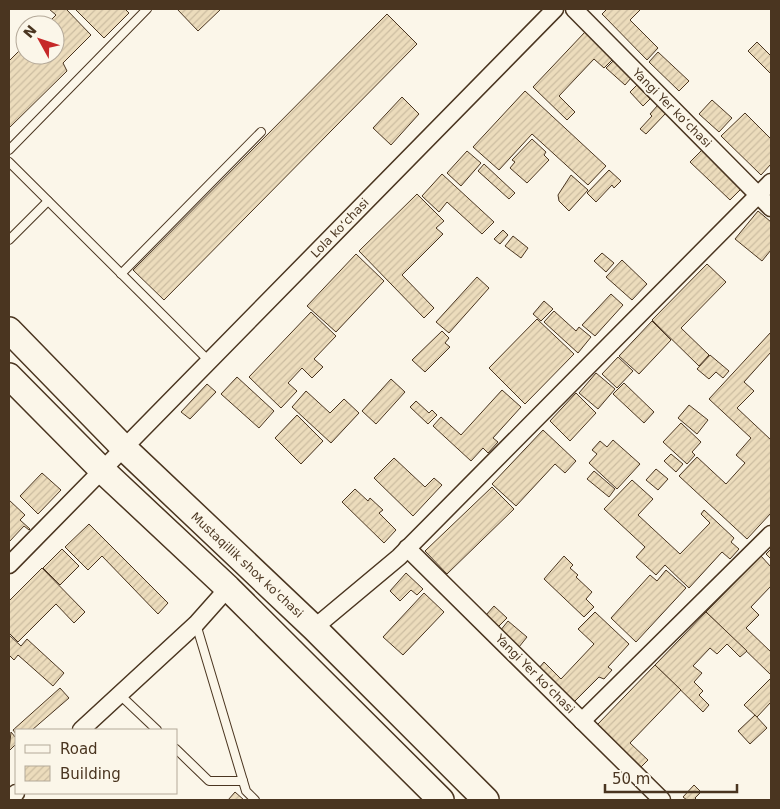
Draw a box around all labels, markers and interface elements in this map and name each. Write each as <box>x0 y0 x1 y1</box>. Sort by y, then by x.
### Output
north arrow <box>15 15 65 65</box>
text: N <box>20 22 40 41</box>
street label: Yangi Yer koʻchasi <box>629 65 714 150</box>
street label: Lola koʻchasi <box>308 195 372 261</box>
street label: Mustaqillik shox ko'chasi <box>188 509 306 621</box>
street label: Yangi Yer koʻchasi <box>492 631 577 716</box>
legend <box>15 729 178 794</box>
text: Road <box>60 740 98 758</box>
scale bar <box>605 762 738 794</box>
text: Building <box>60 765 121 783</box>
text: 50 m <box>612 770 650 788</box>

